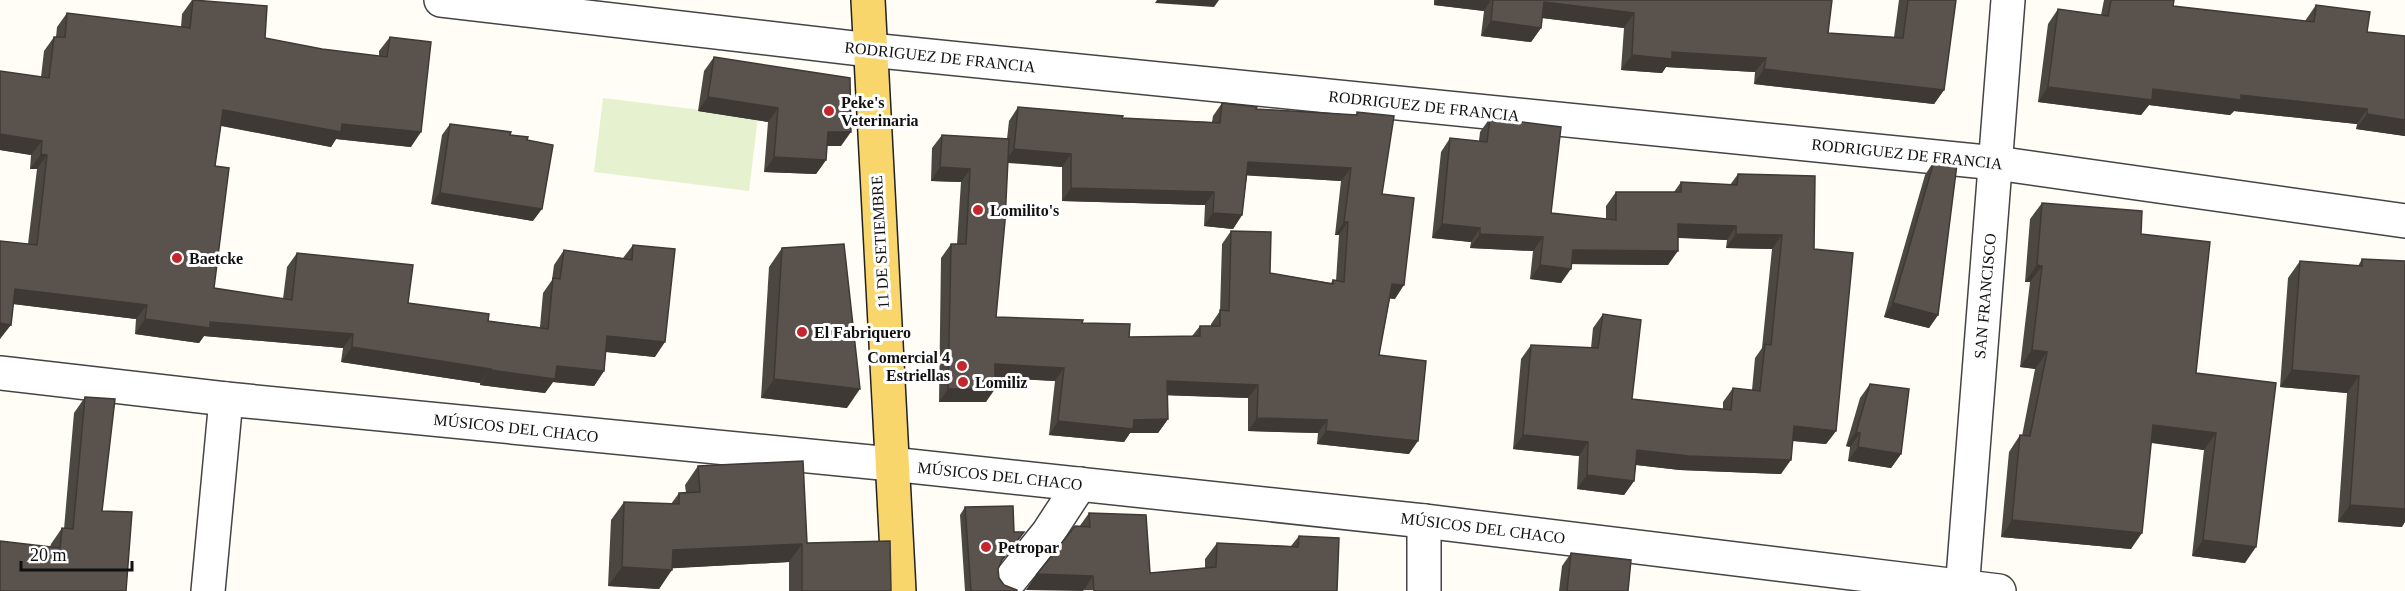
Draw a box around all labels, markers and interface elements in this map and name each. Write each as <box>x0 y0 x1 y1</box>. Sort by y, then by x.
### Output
street label: RODRIGUEZ DE FRANCIA <box>844 39 1037 76</box>
street label: RODRIGUEZ DE FRANCIA <box>1328 88 1521 125</box>
place label: Peke's Veterinaria <box>841 94 919 129</box>
marker: Peke's Veterinaria <box>822 104 836 118</box>
street label: RODRIGUEZ DE FRANCIA <box>1811 136 2004 173</box>
street label: 11 DE SETIEMBRE <box>868 175 892 309</box>
place label: Lomilito's <box>990 202 1059 219</box>
marker: Lomilito's <box>971 203 985 217</box>
street label: SAN FRANCISCO <box>1971 233 1999 359</box>
place label: Baetcke <box>189 250 243 267</box>
marker: Baetcke <box>170 251 184 265</box>
place label: El Fabriquero <box>814 324 911 342</box>
marker: El Fabriquero <box>795 325 809 339</box>
place label: Comercial 4 Estriellas <box>867 349 950 384</box>
marker: Comercial 4 Estriellas <box>955 359 969 373</box>
place label: Lomiliz <box>975 374 1027 391</box>
marker: Lomiliz <box>956 375 970 389</box>
street label: MÚSICOS DEL CHACO <box>433 410 599 445</box>
street label: MÚSICOS DEL CHACO <box>917 458 1083 493</box>
street label: MÚSICOS DEL CHACO <box>1400 508 1566 547</box>
scale bar <box>21 534 132 572</box>
place label: Petropar <box>998 539 1059 557</box>
marker: Petropar <box>979 540 993 554</box>
text: 20 m <box>30 545 67 565</box>

